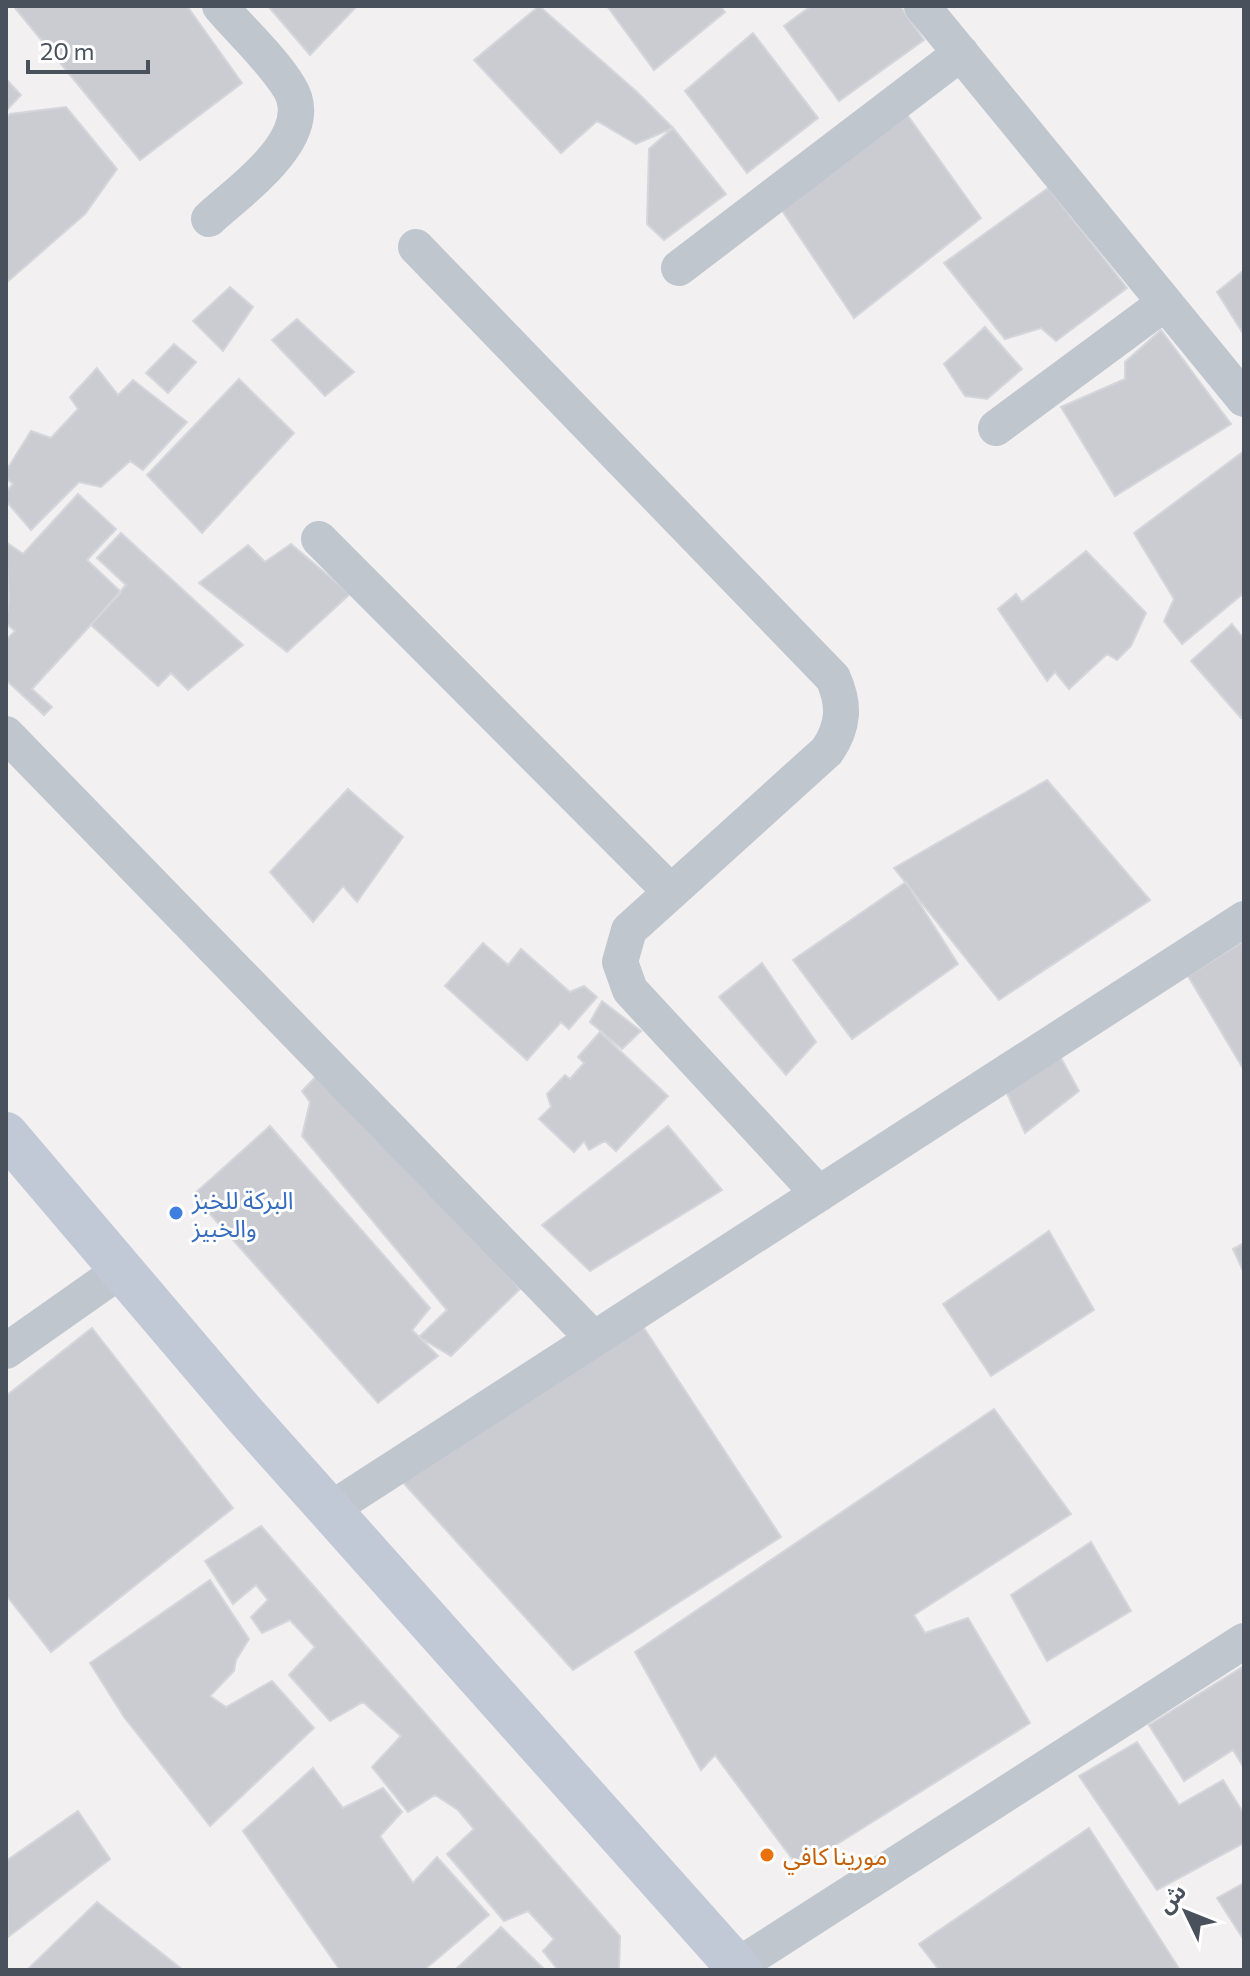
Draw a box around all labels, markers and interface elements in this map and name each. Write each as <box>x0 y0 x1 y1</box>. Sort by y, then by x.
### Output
scale bar <box>28 24 148 74</box>
text: 20 m <box>40 36 94 65</box>
place label: البركة للخبز والخبيز <box>191 1185 293 1243</box>
marker: البركة للخبز والخبيز <box>167 1204 185 1222</box>
place label: مورينا كافي <box>783 1841 887 1875</box>
marker: مورينا كافي <box>758 1846 776 1864</box>
north arrow <box>1146 1872 1226 1952</box>
text: ش <box>1151 1878 1191 1918</box>

